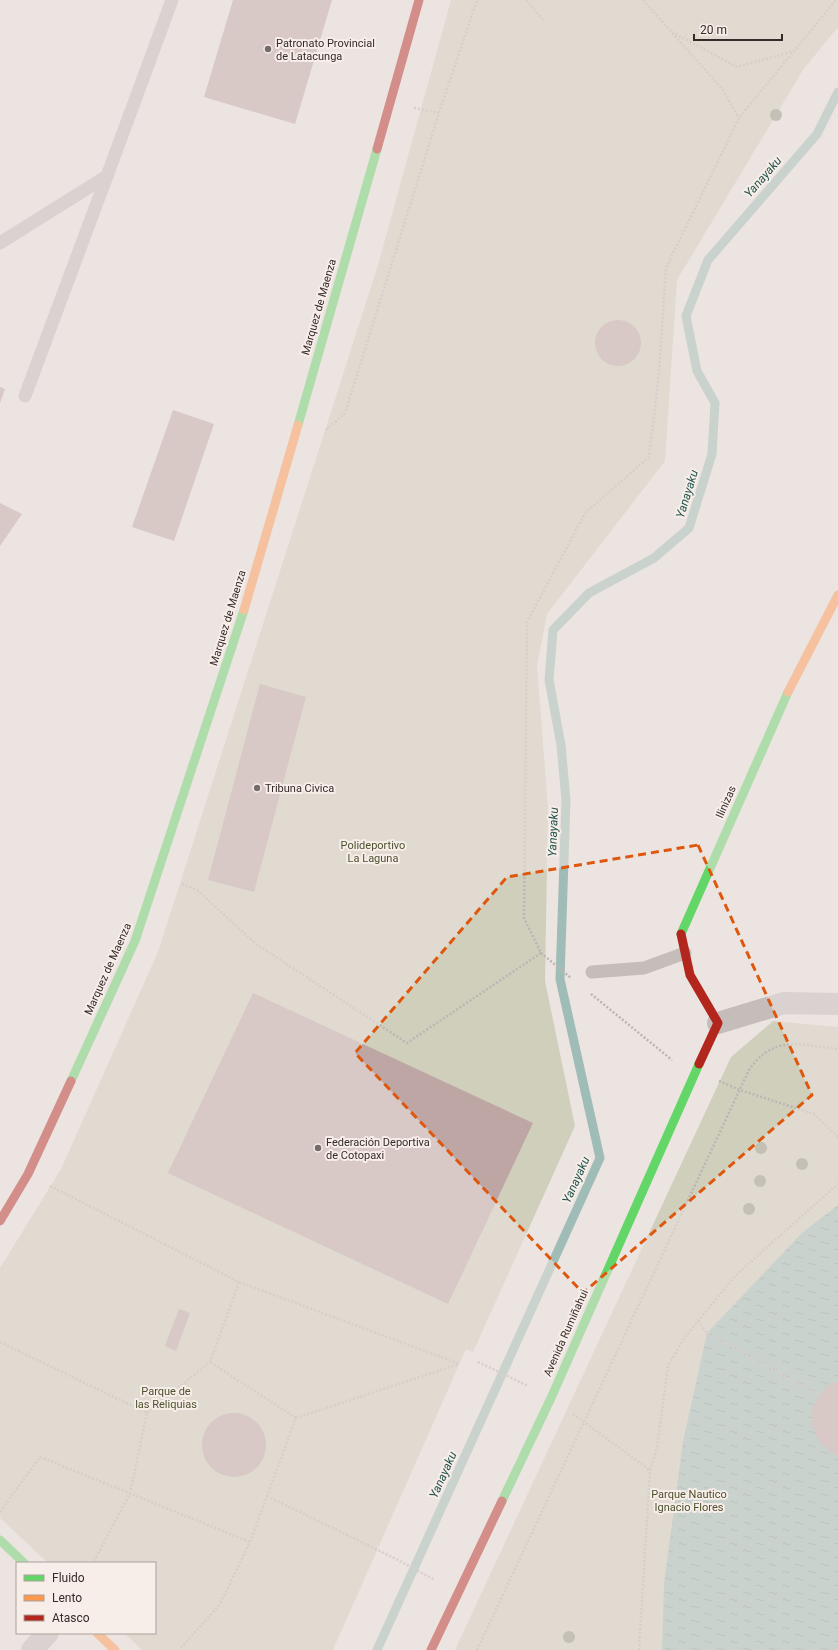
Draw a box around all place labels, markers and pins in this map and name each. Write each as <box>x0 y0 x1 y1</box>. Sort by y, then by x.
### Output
place label: Patronato Provincial de Latacunga <box>276 37 375 63</box>
marker: Patronato Provincial de Latacunga <box>263 44 273 54</box>
place label: Tribuna Civica <box>265 782 334 795</box>
marker: Tribuna Civica <box>252 783 262 793</box>
place label: Federación Deportiva de Cotopaxi <box>326 1136 430 1162</box>
marker: Federación Deportiva de Cotopaxi <box>313 1143 323 1153</box>

